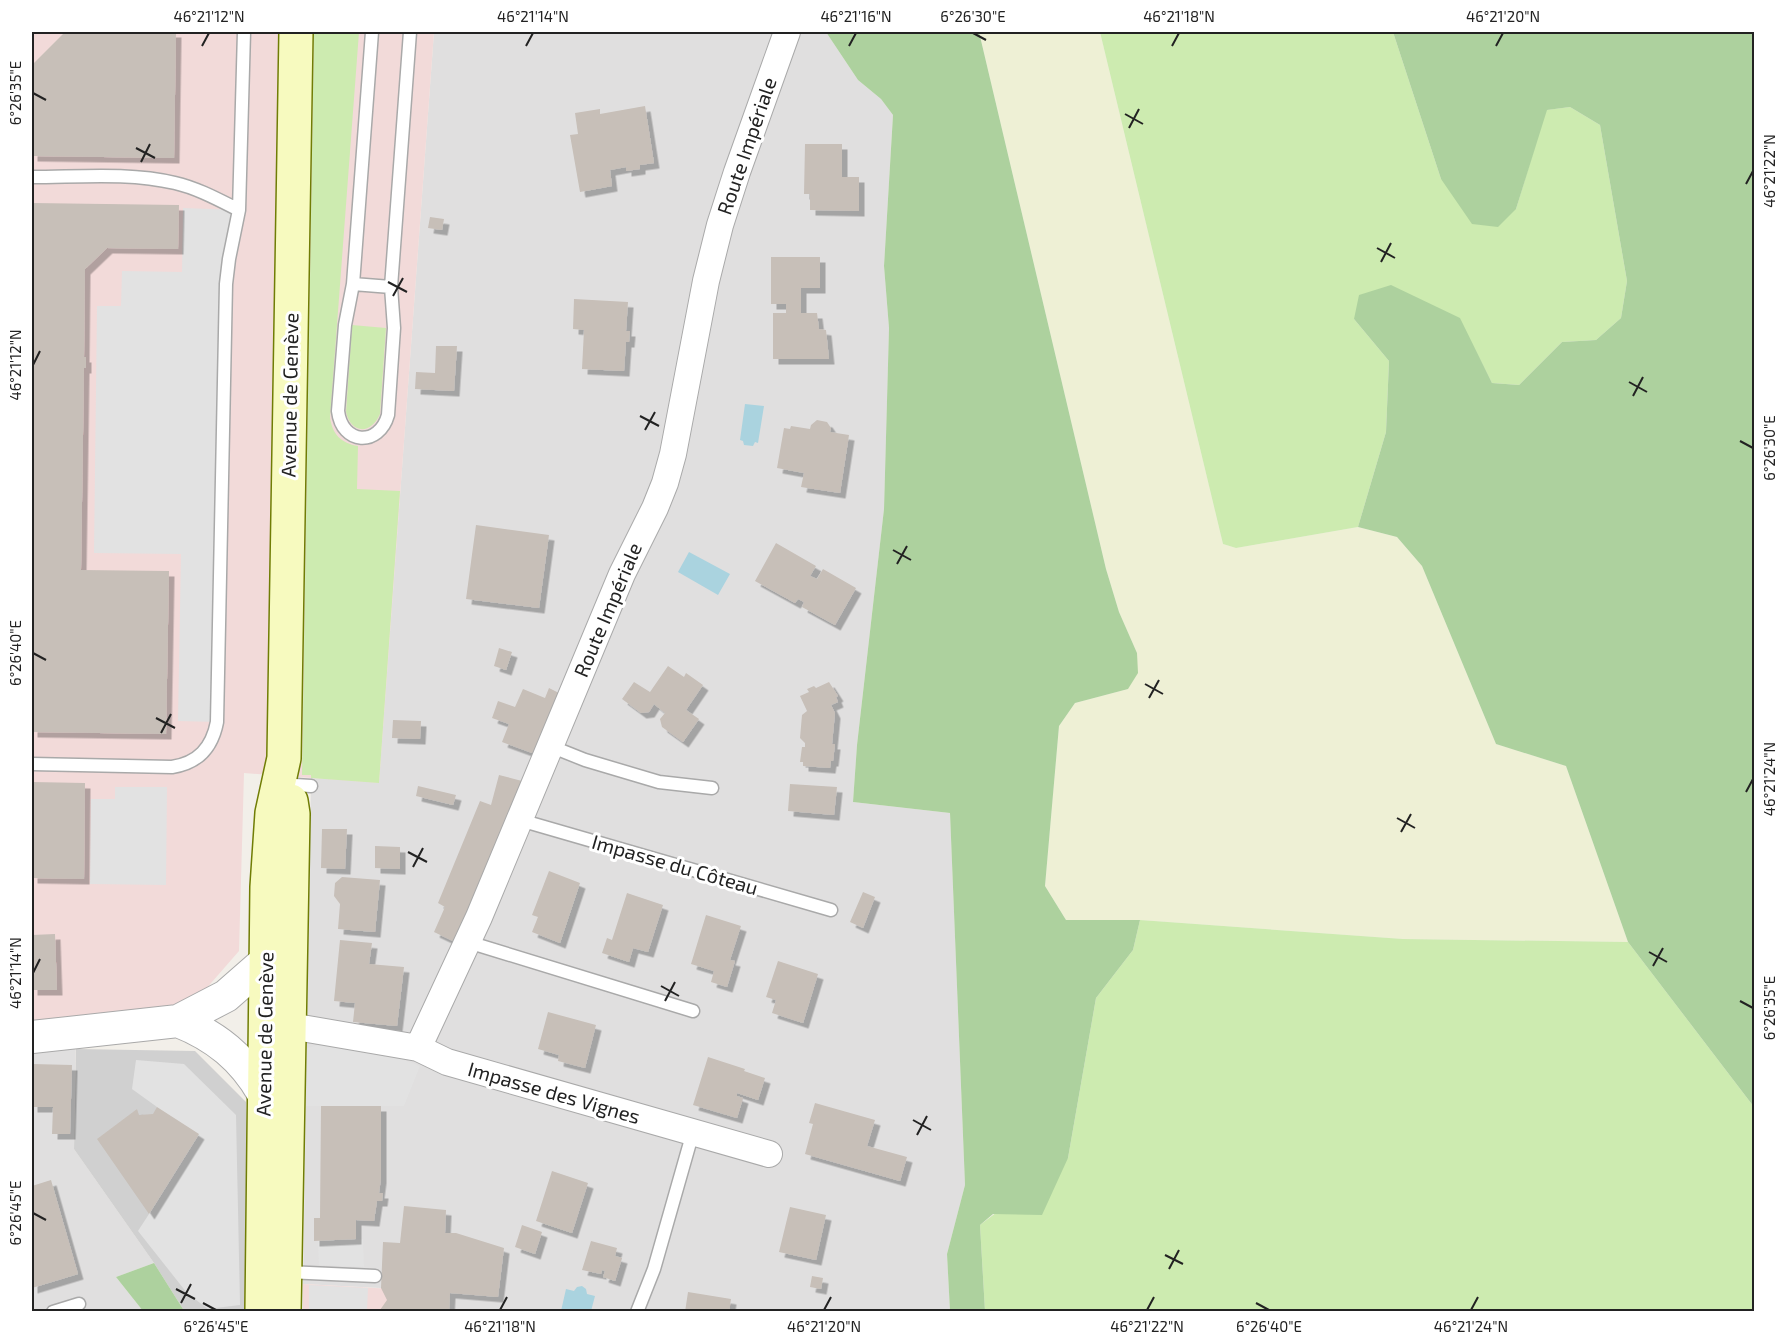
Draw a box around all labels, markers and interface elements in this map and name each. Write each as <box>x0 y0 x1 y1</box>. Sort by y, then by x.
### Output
text: 46°21'12"N <box>173 7 245 25</box>
text: 46°21'14"N <box>497 7 569 25</box>
text: 46°21'16"N <box>820 7 892 25</box>
text: 6°26'30"E <box>940 7 1006 25</box>
text: 46°21'18"N <box>1143 7 1215 25</box>
text: 46°21'20"N <box>1466 7 1540 25</box>
text: 6°26'35"E <box>6 61 24 125</box>
street label: Route Impériale <box>711 74 781 217</box>
text: 46°21'22"N <box>1760 134 1778 208</box>
street label: Avenue de Genève <box>276 312 302 478</box>
text: 46°21'12"N <box>6 329 24 401</box>
text: 6°26'30"E <box>1760 415 1778 481</box>
street label: Route Impériale <box>568 539 646 680</box>
text: 6°26'40"E <box>6 620 24 686</box>
text: 46°21'24"N <box>1760 742 1778 816</box>
street label: Impasse du Côteau <box>589 829 761 899</box>
text: 46°21'14"N <box>6 937 24 1009</box>
street label: Avenue de Genève <box>251 951 277 1117</box>
text: 6°26'35"E <box>1760 976 1778 1040</box>
street label: Impasse des Vignes <box>465 1056 643 1128</box>
text: 6°26'45"E <box>6 1181 24 1245</box>
text: 6°26'45"E <box>184 1317 248 1335</box>
text: 46°21'18"N <box>464 1317 536 1335</box>
text: 46°21'20"N <box>787 1317 861 1335</box>
text: 46°21'22"N <box>1110 1317 1184 1335</box>
text: 6°26'40"E <box>1236 1317 1302 1335</box>
text: 46°21'24"N <box>1434 1317 1508 1335</box>

